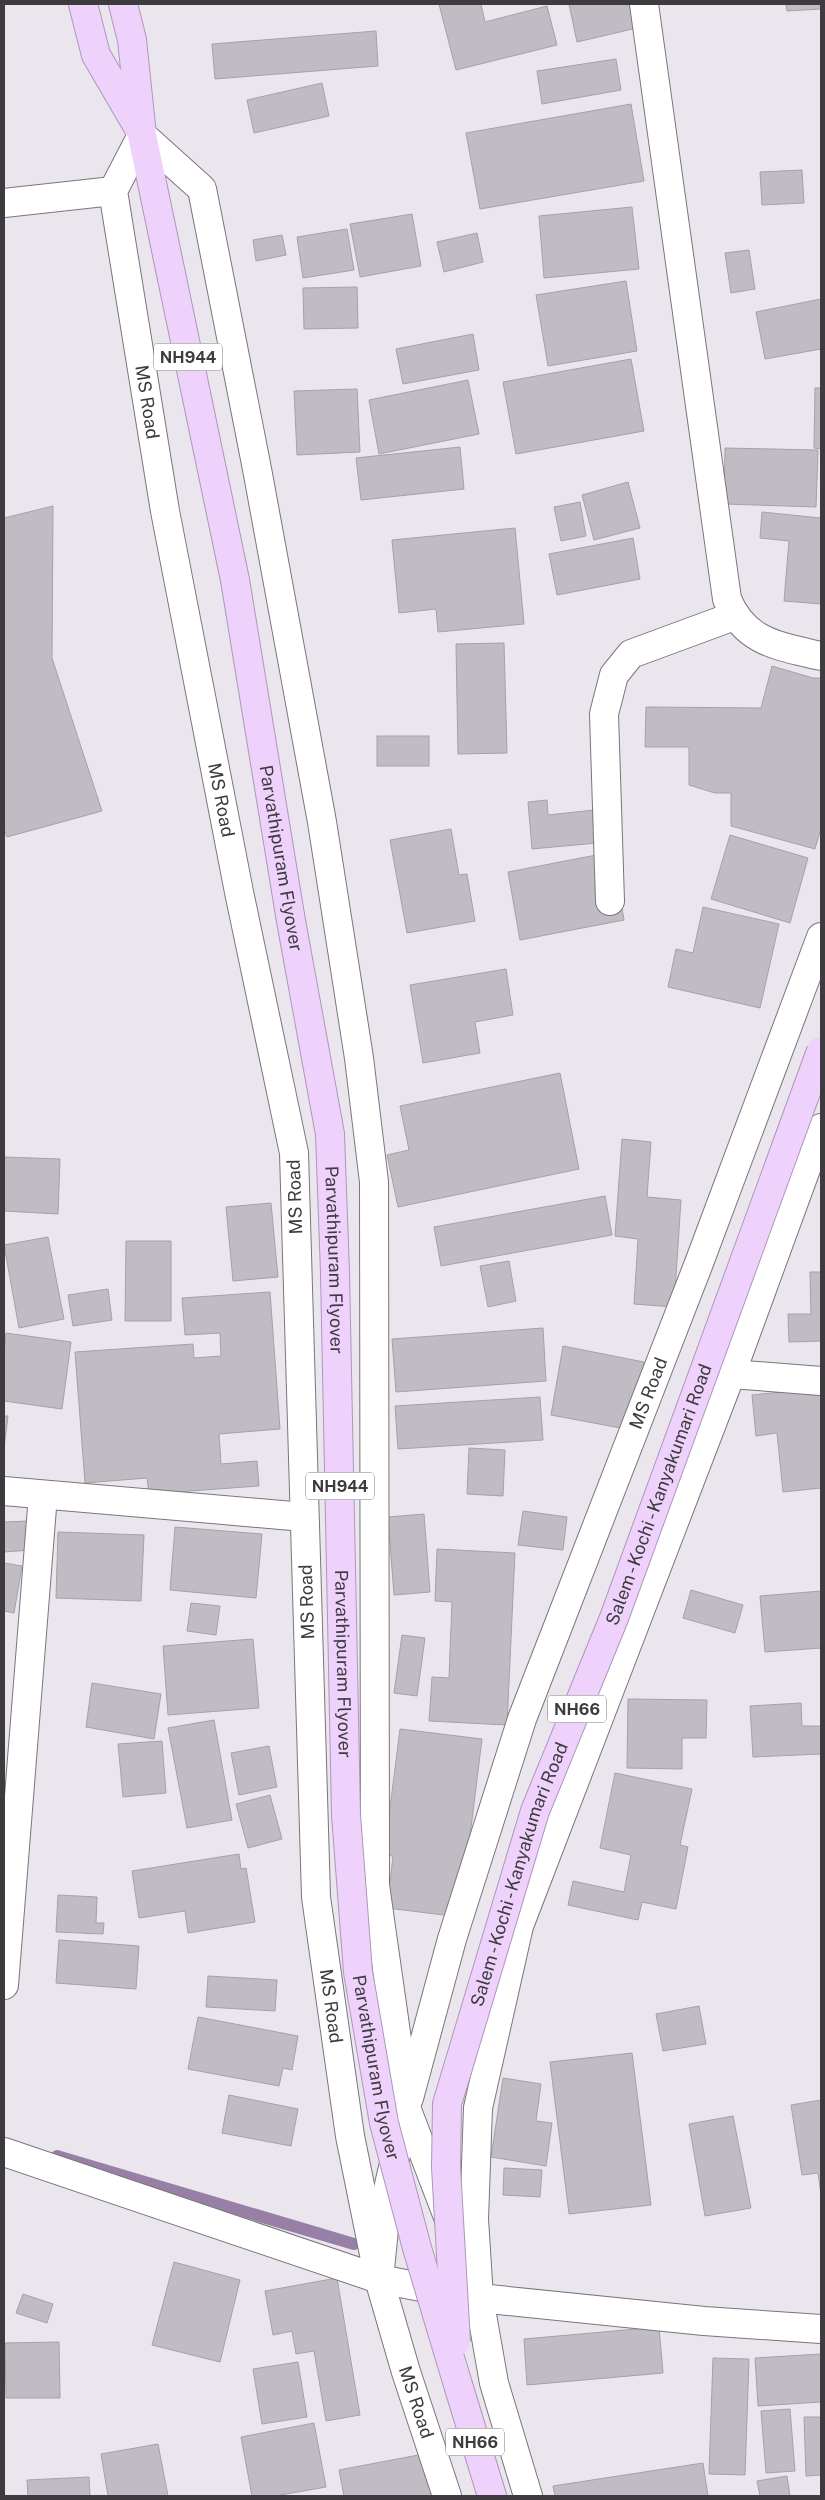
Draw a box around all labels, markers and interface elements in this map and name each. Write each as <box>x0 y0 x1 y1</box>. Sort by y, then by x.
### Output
road number: NH944 <box>154 344 222 371</box>
street label: MS Road <box>131 363 164 441</box>
street label: MS Road <box>204 761 239 839</box>
street label: Parvathipuram Flyover <box>256 764 307 953</box>
street label: MS Road <box>283 1159 306 1235</box>
street label: Parvathipuram Flyover <box>321 1165 348 1354</box>
street label: MS Road <box>625 1354 671 1432</box>
street label: Salem - Kochi - Kanyakumari Road <box>601 1361 716 1628</box>
road number: NH944 <box>306 1472 374 1500</box>
street label: MS Road <box>295 1564 318 1640</box>
street label: Parvathipuram Flyover <box>331 1569 356 1758</box>
road number: NH66 <box>548 1696 606 1722</box>
street label: Salem - Kochi - Kanyakumari Road <box>466 1739 572 2009</box>
street label: MS Road <box>316 1967 347 2045</box>
street label: Parvathipuram Flyover <box>349 1973 404 2162</box>
street label: MS Road <box>395 2363 438 2441</box>
road number: NH66 <box>446 2428 504 2456</box>

